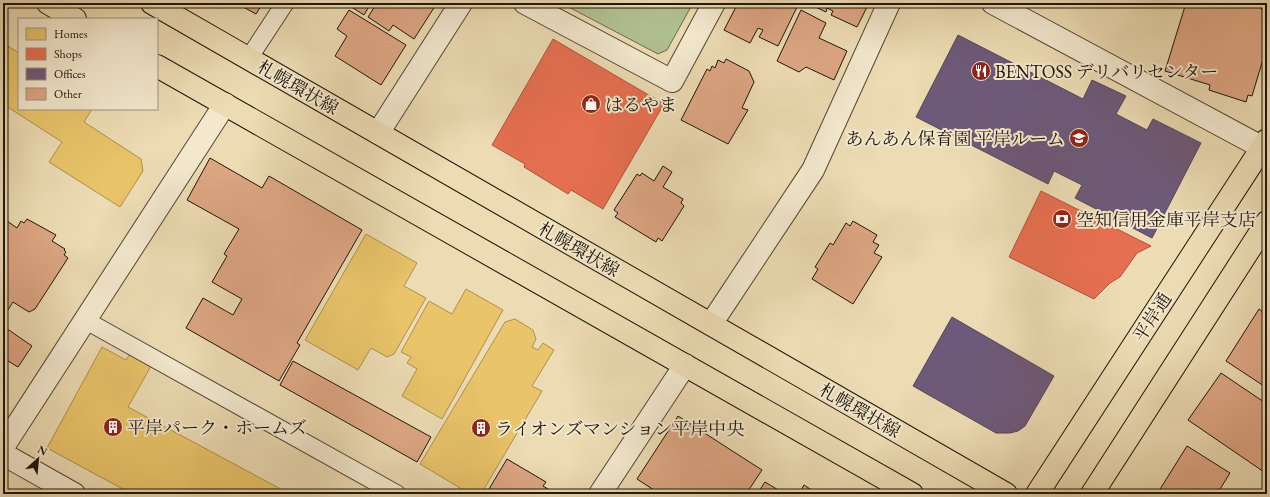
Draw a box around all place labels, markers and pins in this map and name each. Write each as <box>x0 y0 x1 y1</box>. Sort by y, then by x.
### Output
restaurant icon: BENTOSS デリバリセンター <box>970 60 992 82</box>
place label: BENTOSS デリバリセンター <box>995 60 1218 83</box>
shop icon: はるやま <box>580 93 602 115</box>
place label: はるやま <box>605 93 677 116</box>
place label: あんあん保育園 平岸ルーム <box>845 127 1065 150</box>
school or university icon: あんあん保育園 平岸ルーム <box>1068 127 1090 149</box>
bank icon: 空知信用金庫平岸支店 <box>1051 208 1073 230</box>
place label: 空知信用金庫平岸支店 <box>1076 208 1256 231</box>
building icon: 平岸パーク・ホームズ <box>102 416 124 438</box>
place label: 平岸パーク・ホームズ <box>127 416 307 439</box>
building icon: ライオンズマンション平岸中央 <box>470 417 492 439</box>
place label: ライオンズマンション平岸中央 <box>495 417 744 440</box>

